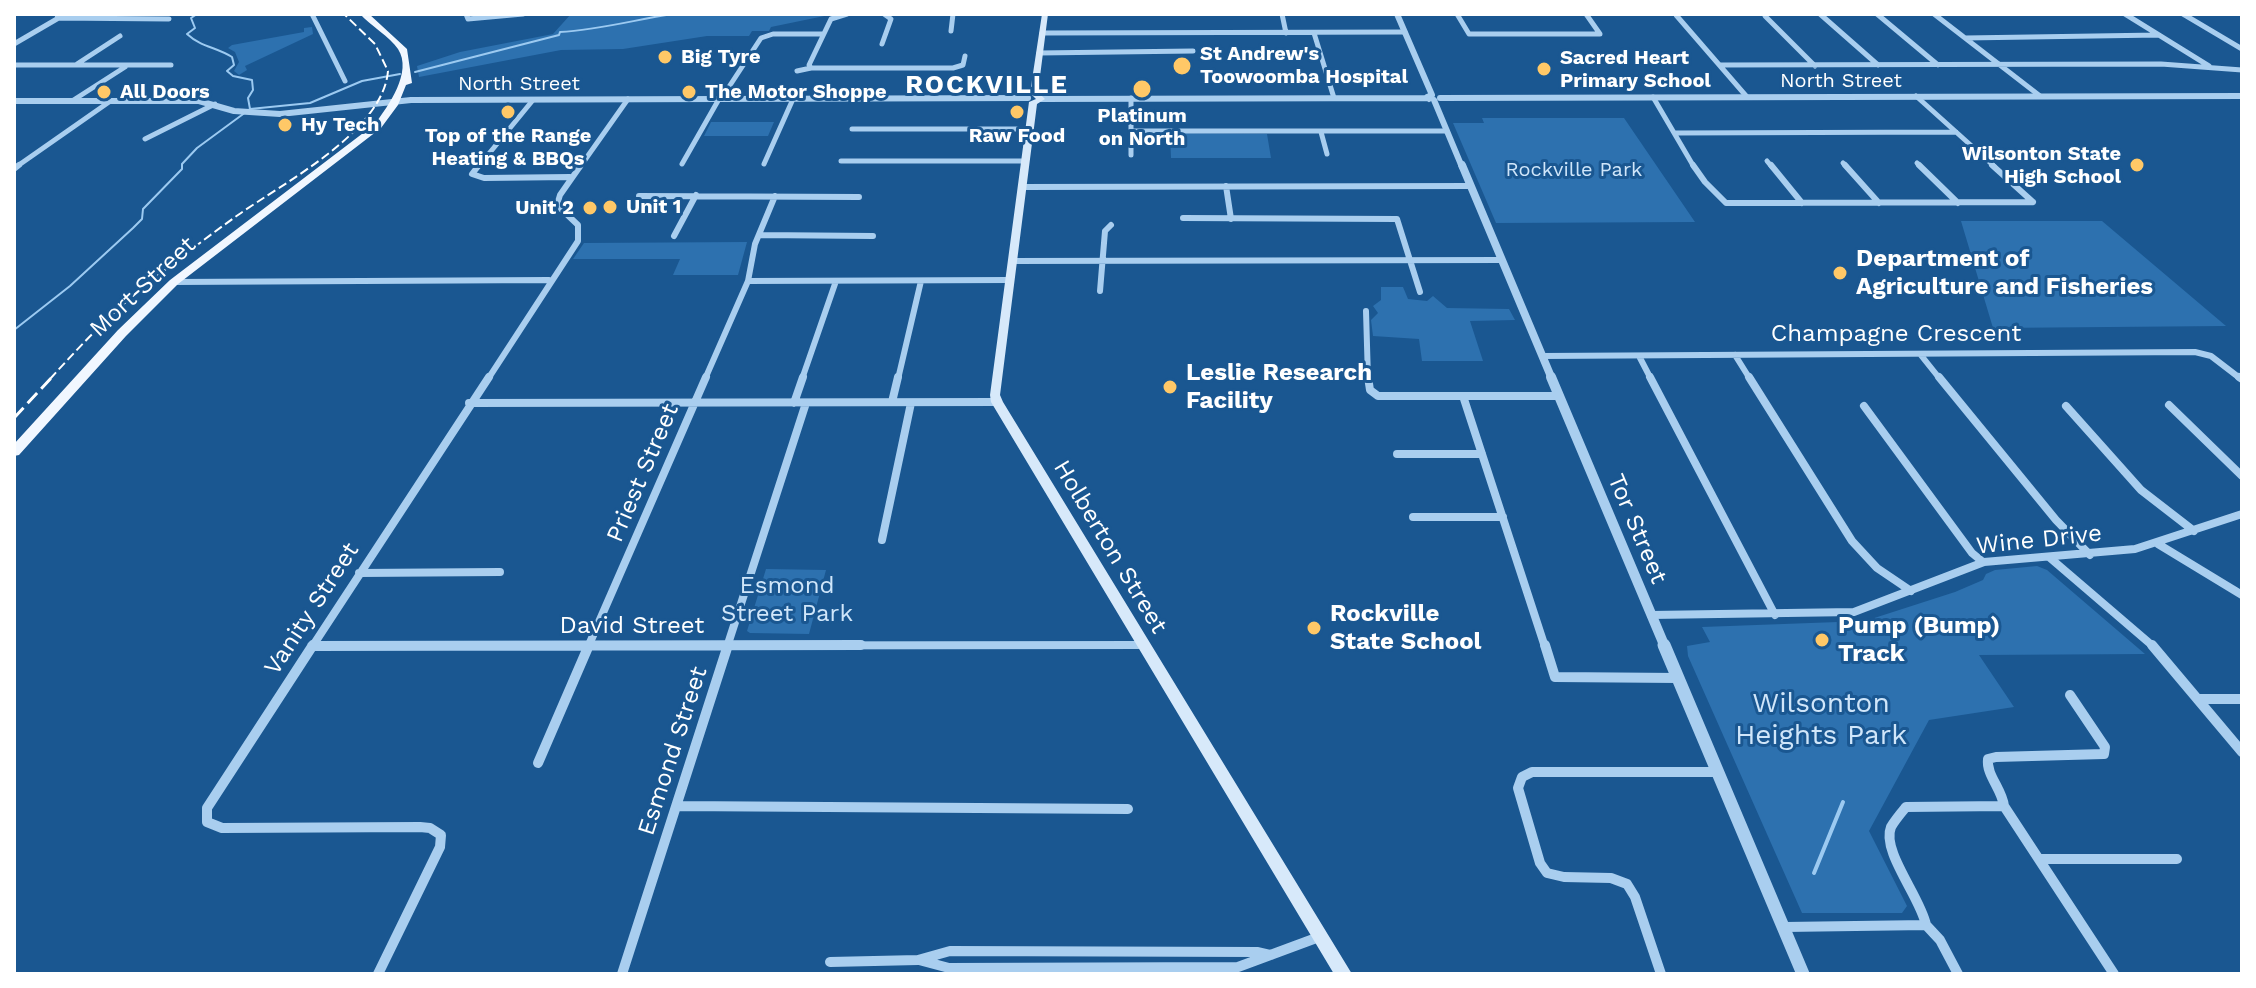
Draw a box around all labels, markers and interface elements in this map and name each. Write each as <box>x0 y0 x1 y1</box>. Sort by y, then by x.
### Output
place label: St Andrew's Toowoomba Hospital <box>1200 42 1408 89</box>
place label: Big Tyre <box>681 45 761 69</box>
place label: Sacred Heart Primary School <box>1560 46 1711 93</box>
marker: Big Tyre <box>656 48 674 66</box>
marker: St Andrew's Toowoomba Hospital <box>1171 55 1193 77</box>
marker: Sacred Heart Primary School <box>1535 60 1553 78</box>
district label: ROCKVILLE <box>905 69 1069 101</box>
street label: North Street <box>1780 69 1902 93</box>
street label: North Street <box>458 72 580 96</box>
marker: Platinum on North <box>1131 78 1153 100</box>
place label: All Doors <box>120 80 210 104</box>
place label: The Motor Shoppe <box>705 80 887 104</box>
marker: All Doors <box>95 83 113 101</box>
marker: The Motor Shoppe <box>680 83 698 101</box>
marker: Top of the Range Heating & BBQs <box>499 103 517 121</box>
marker: Raw Food <box>1008 103 1026 121</box>
place label: Platinum on North <box>1097 104 1187 151</box>
place label: Hy Tech <box>301 113 379 137</box>
marker: Hy Tech <box>276 116 294 134</box>
place label: Top of the Range Heating & BBQs <box>425 124 591 171</box>
place label: Raw Food <box>969 124 1065 148</box>
place label: Wilsonton State High School <box>1962 142 2121 189</box>
marker: Wilsonton State High School <box>2128 156 2146 174</box>
park label: Rockville Park <box>1506 158 1642 182</box>
place label: Unit 1 <box>626 195 681 219</box>
place label: Unit 2 <box>515 196 574 220</box>
marker: Unit 1 <box>601 198 619 216</box>
marker: Unit 2 <box>581 199 599 217</box>
street label: Mort Street <box>84 231 202 343</box>
place label: Department of Agriculture and Fisheries <box>1856 245 2153 301</box>
marker: Department of Agriculture and Fisheries <box>1831 264 1849 282</box>
street label: Champagne Crescent <box>1771 320 2021 348</box>
place label: Leslie Research Facility <box>1186 359 1372 415</box>
marker: Leslie Research Facility <box>1161 378 1179 396</box>
street label: Priest Street <box>601 399 685 547</box>
street label: Holberton Street <box>1047 455 1173 639</box>
street label: Tor Street <box>1601 470 1673 588</box>
street label: Wine Drive <box>1975 519 2103 561</box>
street label: Vanity Street <box>259 538 365 680</box>
park label: Esmond Street Park <box>721 572 853 628</box>
place label: Rockville State School <box>1330 600 1481 656</box>
street label: David Street <box>560 612 704 640</box>
place label: Pump (Bump) Track <box>1838 612 2000 668</box>
marker: Rockville State School <box>1305 619 1323 637</box>
marker: Pump (Bump) Track <box>1813 631 1831 649</box>
street label: Esmond Street <box>632 663 714 839</box>
park label: Wilsonton Heights Park <box>1735 687 1907 753</box>

